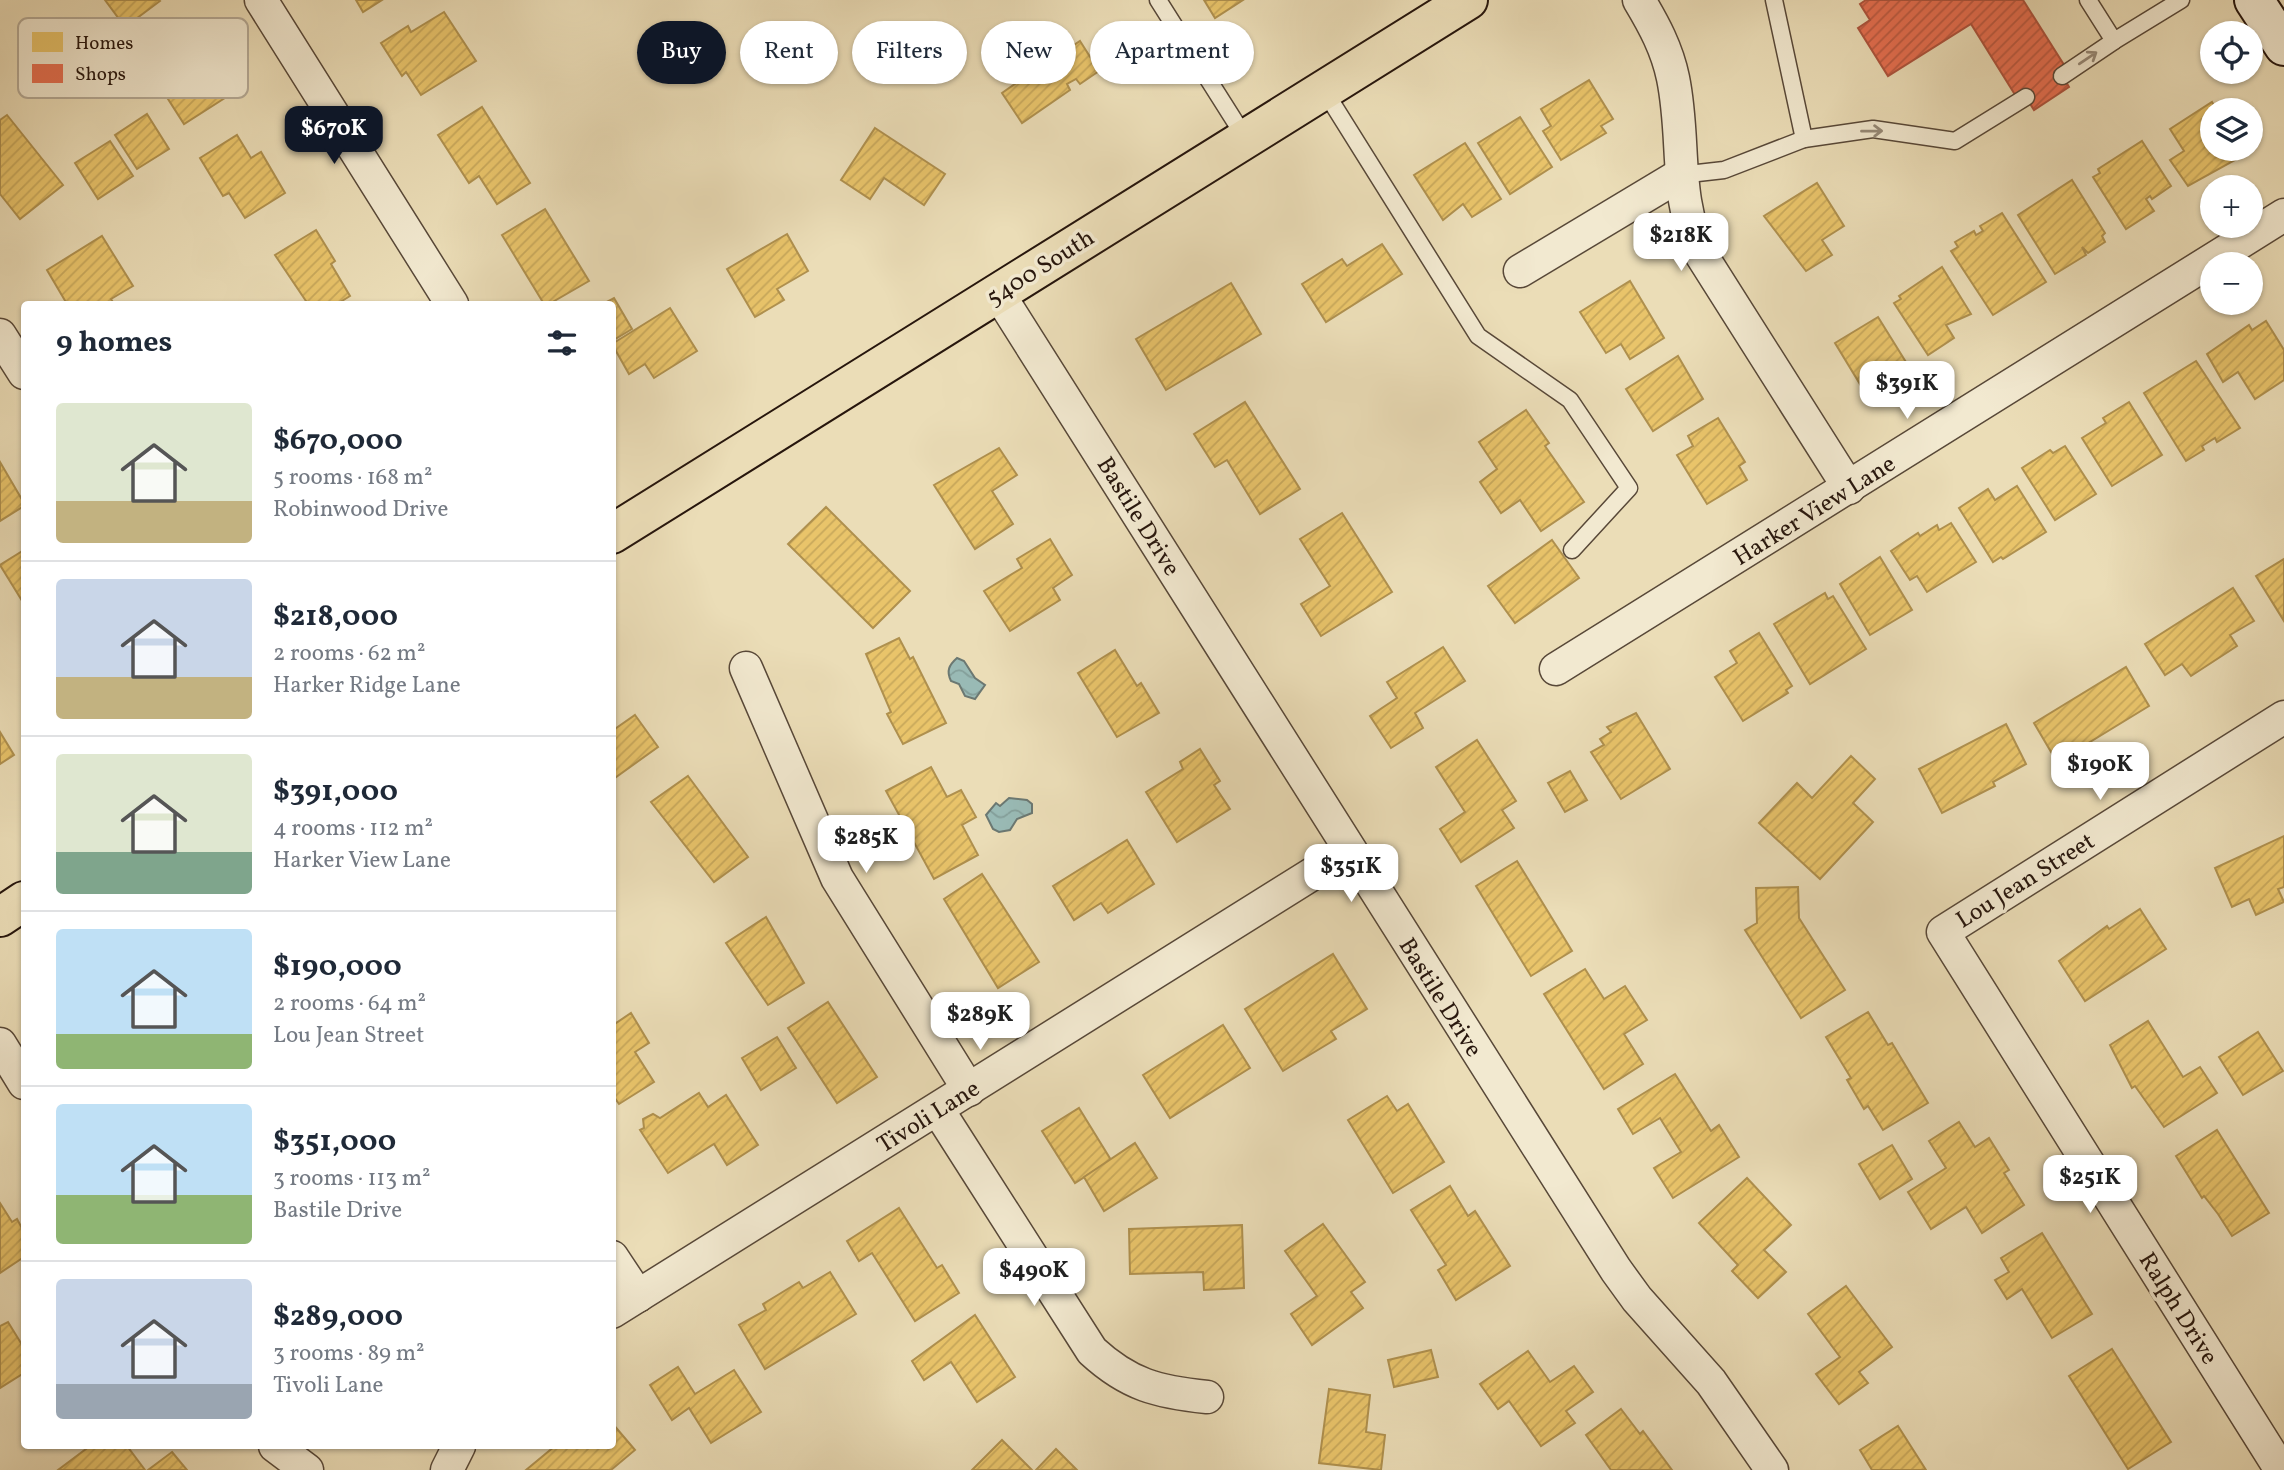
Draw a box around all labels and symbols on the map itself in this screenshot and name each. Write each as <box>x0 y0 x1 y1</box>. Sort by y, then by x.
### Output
legend <box>18 18 248 98</box>
text: Homes <box>75 31 133 57</box>
one-way arrow <box>2078 51 2097 66</box>
text: Shops <box>75 62 126 88</box>
pin: $670K <box>285 106 383 166</box>
one-way arrow <box>1860 124 1883 138</box>
pin: $218K <box>1632 214 1730 273</box>
street label: 5400 South <box>980 222 1102 315</box>
pin: $391K <box>1858 362 1956 421</box>
street label: Harker View Lane <box>1727 448 1903 575</box>
street label: Bastile Drive <box>1087 451 1187 583</box>
pin: $190K <box>2051 742 2149 802</box>
pin: $285K <box>817 816 915 875</box>
street label: Lou Jean Street <box>1950 825 2102 938</box>
pin: $351K <box>1302 844 1400 904</box>
street label: Bastile Drive <box>1389 932 1489 1064</box>
pin: $289K <box>931 992 1029 1052</box>
street label: Tivoli Lane <box>871 1073 987 1163</box>
pin: $251K <box>2041 1156 2139 1215</box>
street label: Ralph Drive <box>2129 1246 2225 1372</box>
pin: $490K <box>985 1248 1083 1308</box>

